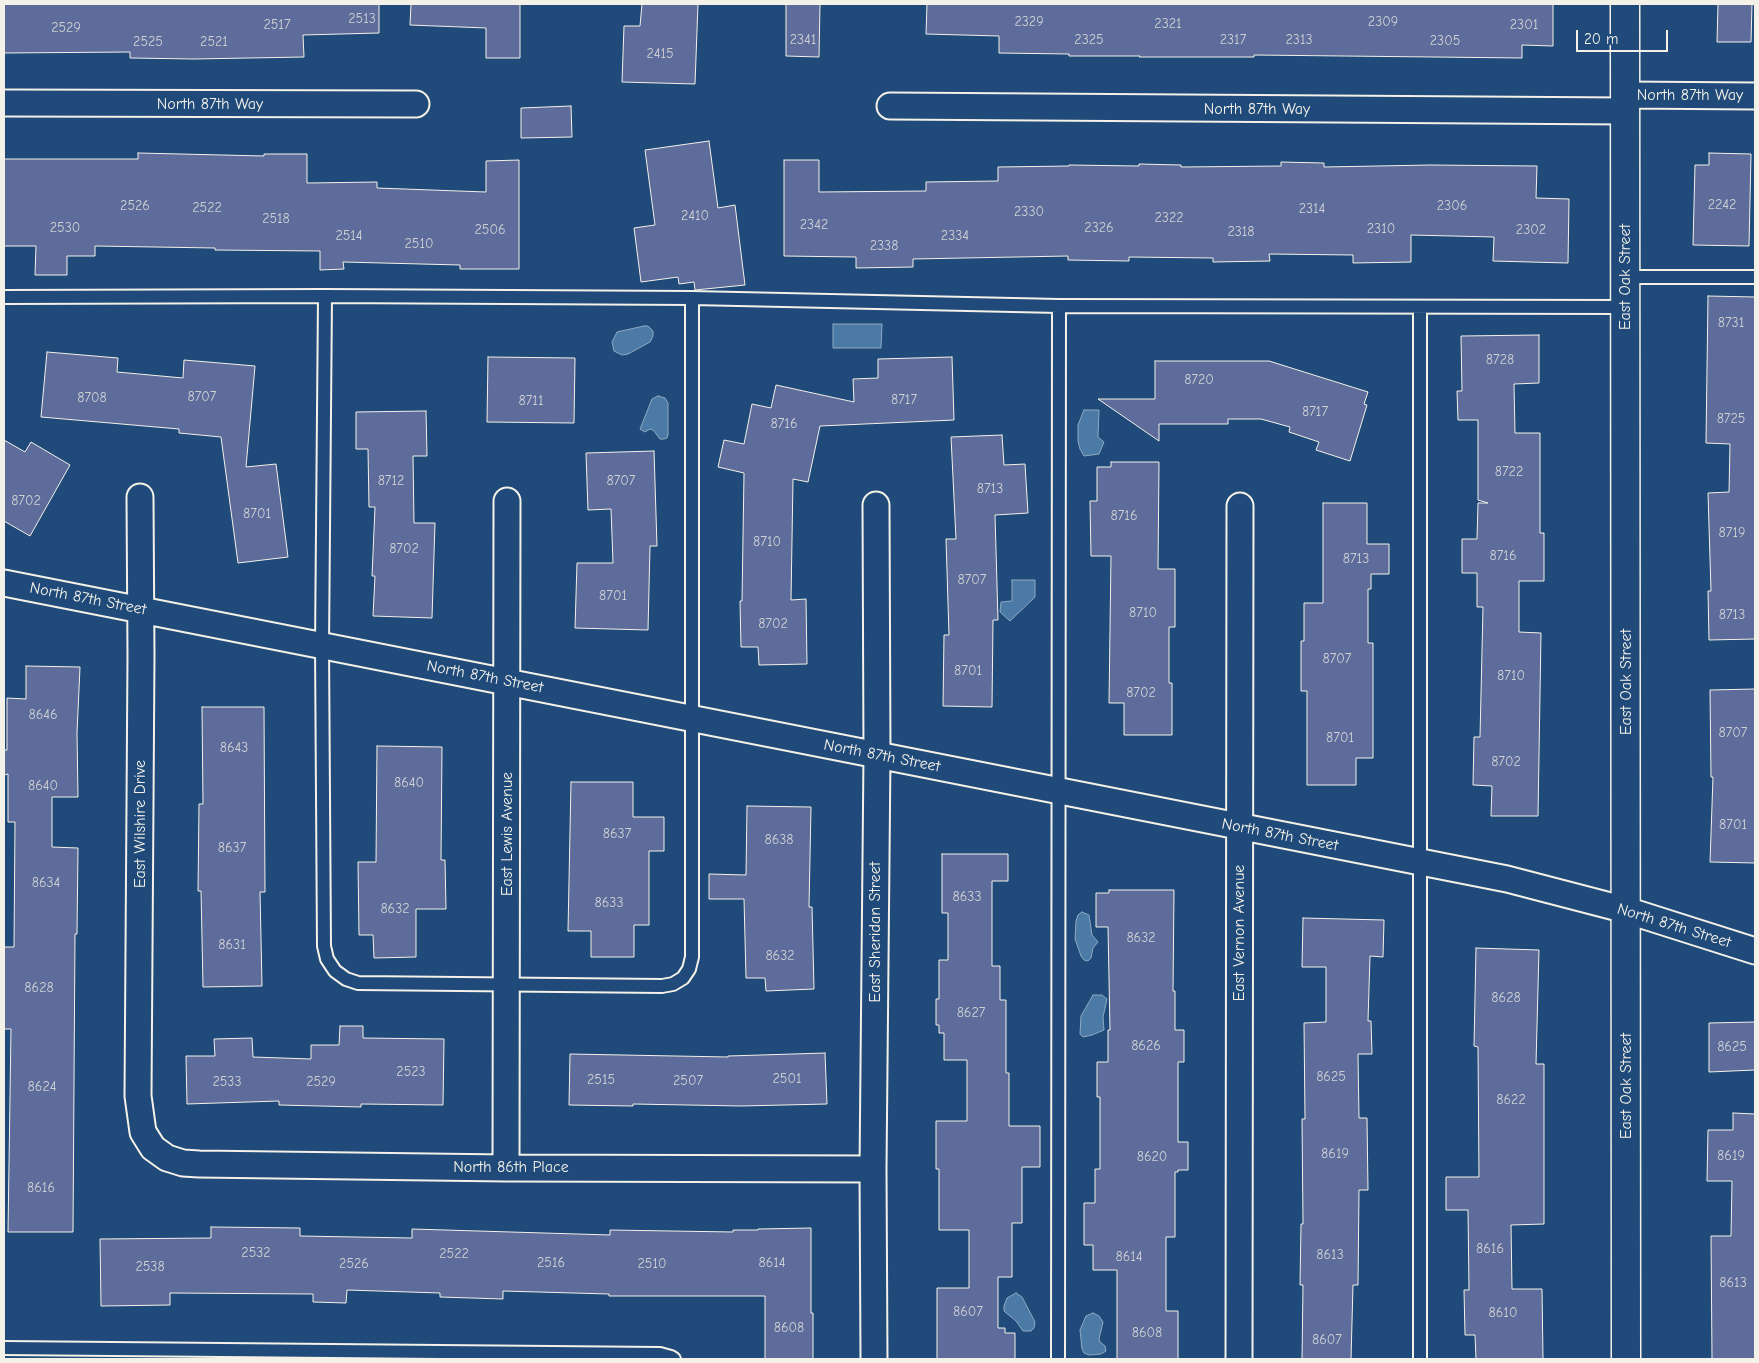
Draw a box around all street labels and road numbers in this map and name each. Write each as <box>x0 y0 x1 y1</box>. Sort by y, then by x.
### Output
street label: North 87th Way <box>1637 85 1743 105</box>
street label: North 87th Way <box>157 94 263 114</box>
street label: North 87th Way <box>1204 99 1310 119</box>
street label: East Oak Street <box>1615 224 1635 330</box>
street label: North 87th Street <box>28 578 148 620</box>
street label: East Oak Street <box>1616 629 1636 735</box>
street label: North 87th Street <box>425 656 545 698</box>
street label: North 87th Street <box>822 735 942 777</box>
street label: East Wilshire Drive <box>130 760 150 888</box>
street label: East Lewis Avenue <box>497 772 517 896</box>
street label: North 87th Street <box>1220 814 1340 856</box>
street label: East Sheridan Street <box>865 862 885 1002</box>
street label: East Vernon Avenue <box>1229 865 1249 1001</box>
street label: North 87th Street <box>1615 900 1733 952</box>
street label: East Oak Street <box>1616 1033 1636 1139</box>
street label: North 86th Place <box>453 1157 569 1177</box>

